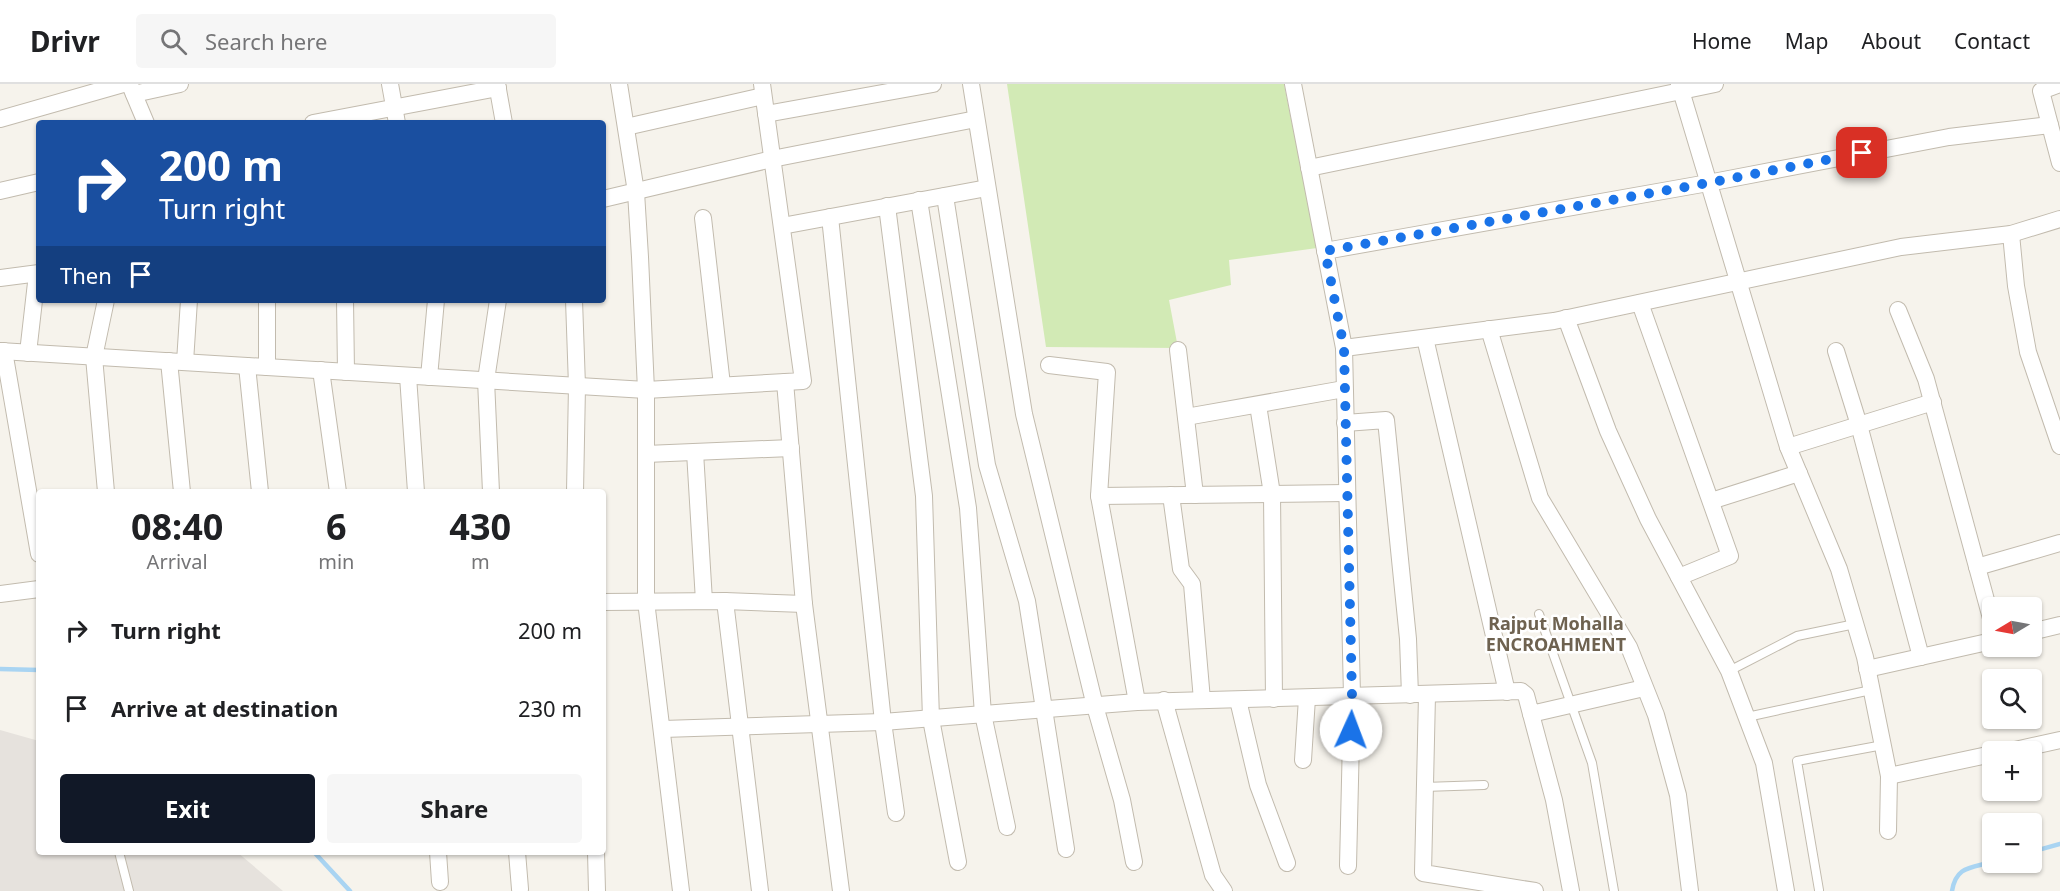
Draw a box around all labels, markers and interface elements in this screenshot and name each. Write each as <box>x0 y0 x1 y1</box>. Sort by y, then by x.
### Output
search box <box>136 14 556 68</box>
text: Drivr <box>30 22 100 60</box>
icon: search <box>157 25 190 58</box>
text: Search here <box>205 26 327 56</box>
text: Home <box>1692 27 1752 55</box>
text: Map <box>1785 27 1828 55</box>
text: About <box>1861 27 1921 55</box>
text: Contact <box>1954 27 2030 55</box>
pin <box>1836 127 1887 178</box>
text: 200 m <box>159 136 283 193</box>
icon: arrive <box>1845 136 1878 169</box>
icon: right <box>60 144 138 222</box>
text: Turn right <box>159 190 285 227</box>
icon: arrive <box>124 258 157 291</box>
text: Then <box>60 260 112 290</box>
text: 08:40 <box>131 502 223 551</box>
text: 6 <box>326 502 347 551</box>
text: 430 <box>449 502 511 551</box>
text: Arrival <box>147 548 208 575</box>
text: min <box>318 548 354 575</box>
text: m <box>471 548 490 575</box>
north arrow <box>1982 597 2042 657</box>
map controls <box>1982 597 2042 873</box>
district label: Rajput Mohalla ENCROAHMENT <box>1486 611 1627 656</box>
icon: right <box>60 614 93 647</box>
text: Turn right <box>111 615 221 645</box>
text: 200 m <box>518 615 582 645</box>
button: search <box>1982 669 2042 729</box>
icon: arrive <box>60 692 93 725</box>
text: Arrive at destination <box>111 693 338 723</box>
text: 230 m <box>518 693 582 723</box>
position arrow <box>1319 698 1383 762</box>
button: + <box>1982 741 2042 801</box>
button: Exit <box>60 774 315 843</box>
button: Share <box>327 774 582 843</box>
button: − <box>1982 813 2042 873</box>

